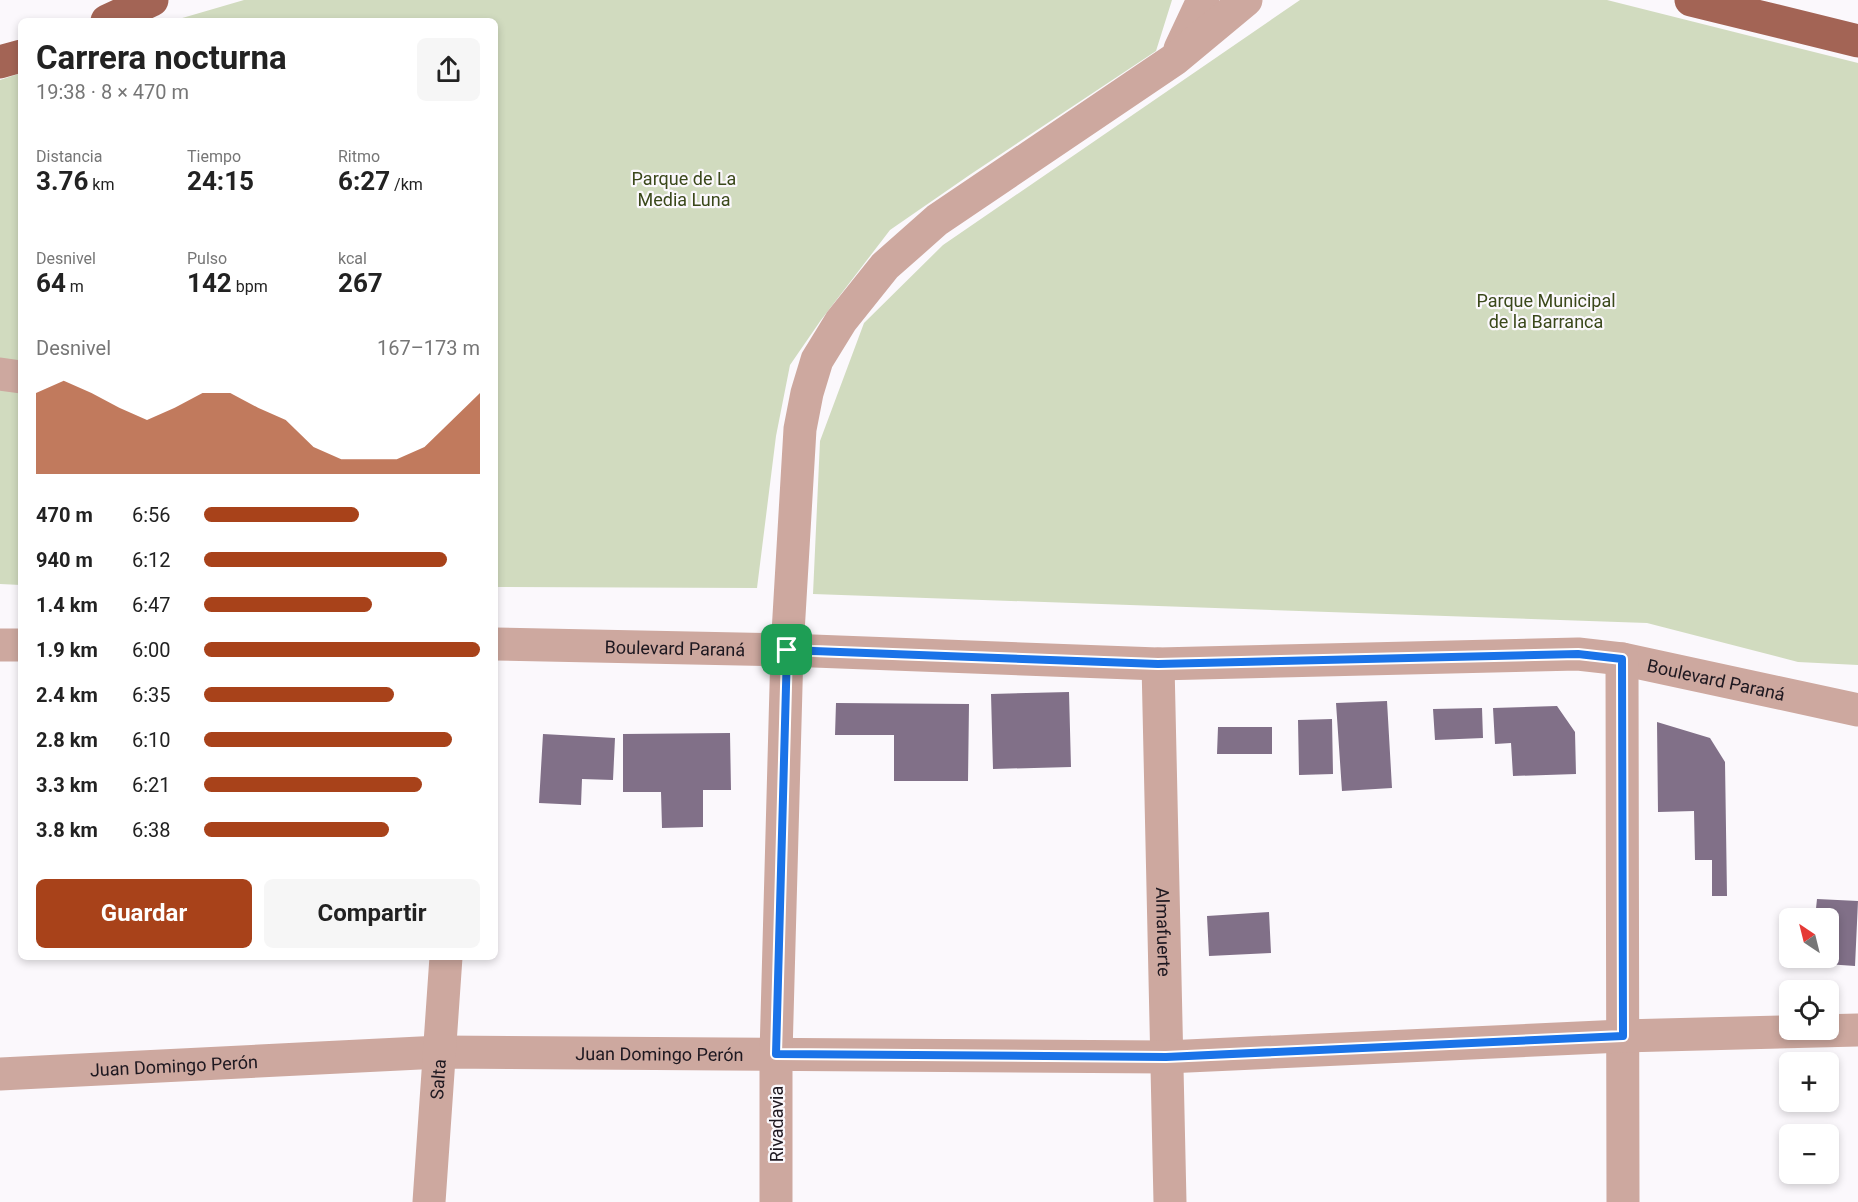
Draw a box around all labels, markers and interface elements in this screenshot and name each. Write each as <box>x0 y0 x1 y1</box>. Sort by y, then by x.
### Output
text: Carrera nocturna <box>36 38 287 77</box>
button: share <box>417 38 480 101</box>
text: 19:38 · 8 × 470 m <box>36 80 189 104</box>
text: Distancia <box>36 147 102 166</box>
text: Tiempo <box>187 147 241 166</box>
text: Ritmo <box>338 147 380 166</box>
text: 3.76 <box>36 166 88 196</box>
text: 24:15 <box>187 166 254 196</box>
text: 6:27 <box>338 166 390 196</box>
park label: Parque de La Media Luna <box>632 168 736 210</box>
text: km <box>88 175 114 194</box>
text: /km <box>390 175 423 194</box>
text: Desnivel <box>36 249 96 268</box>
text: Pulso <box>187 249 227 268</box>
text: kcal <box>338 249 367 268</box>
text: 64 <box>36 268 66 298</box>
text: 142 <box>187 268 232 298</box>
text: 267 <box>338 268 383 298</box>
text: m <box>66 277 84 296</box>
text: bpm <box>232 277 268 296</box>
park label: Parque Municipal de la Barranca <box>1476 290 1616 332</box>
text: Desnivel <box>36 336 111 360</box>
text: 167–173 m <box>377 336 480 360</box>
text: 470 m <box>36 503 93 527</box>
text: 6:56 <box>132 503 171 527</box>
text: 940 m <box>36 548 93 572</box>
text: 6:12 <box>132 548 171 572</box>
text: 1.4 km <box>36 593 98 617</box>
text: 6:47 <box>132 593 171 617</box>
pin <box>761 624 812 675</box>
icon: arrive <box>770 633 803 666</box>
street label: Boulevard Paraná <box>604 636 745 660</box>
text: 1.9 km <box>36 638 98 662</box>
text: 6:00 <box>132 638 171 662</box>
street label: Boulevard Paraná <box>1645 654 1787 704</box>
text: 2.4 km <box>36 683 98 707</box>
text: 6:35 <box>132 683 171 707</box>
text: 2.8 km <box>36 728 98 752</box>
text: 6:10 <box>132 728 171 752</box>
text: 3.3 km <box>36 773 98 797</box>
text: 6:21 <box>132 773 171 797</box>
text: 3.8 km <box>36 818 98 842</box>
text: 6:38 <box>132 818 171 842</box>
button: Guardar <box>36 879 252 948</box>
button: Compartir <box>264 879 480 948</box>
street label: Almafuerte <box>1152 887 1175 977</box>
north arrow <box>1779 908 1839 968</box>
map controls <box>1779 908 1839 1184</box>
button: locate <box>1779 980 1839 1040</box>
street label: Juan Domingo Perón <box>575 1042 744 1065</box>
street label: Juan Domingo Perón <box>89 1051 258 1080</box>
button: + <box>1779 1052 1839 1112</box>
street label: Salta <box>426 1058 449 1100</box>
street label: Rivadavia <box>766 1086 787 1162</box>
button: − <box>1779 1124 1839 1184</box>

